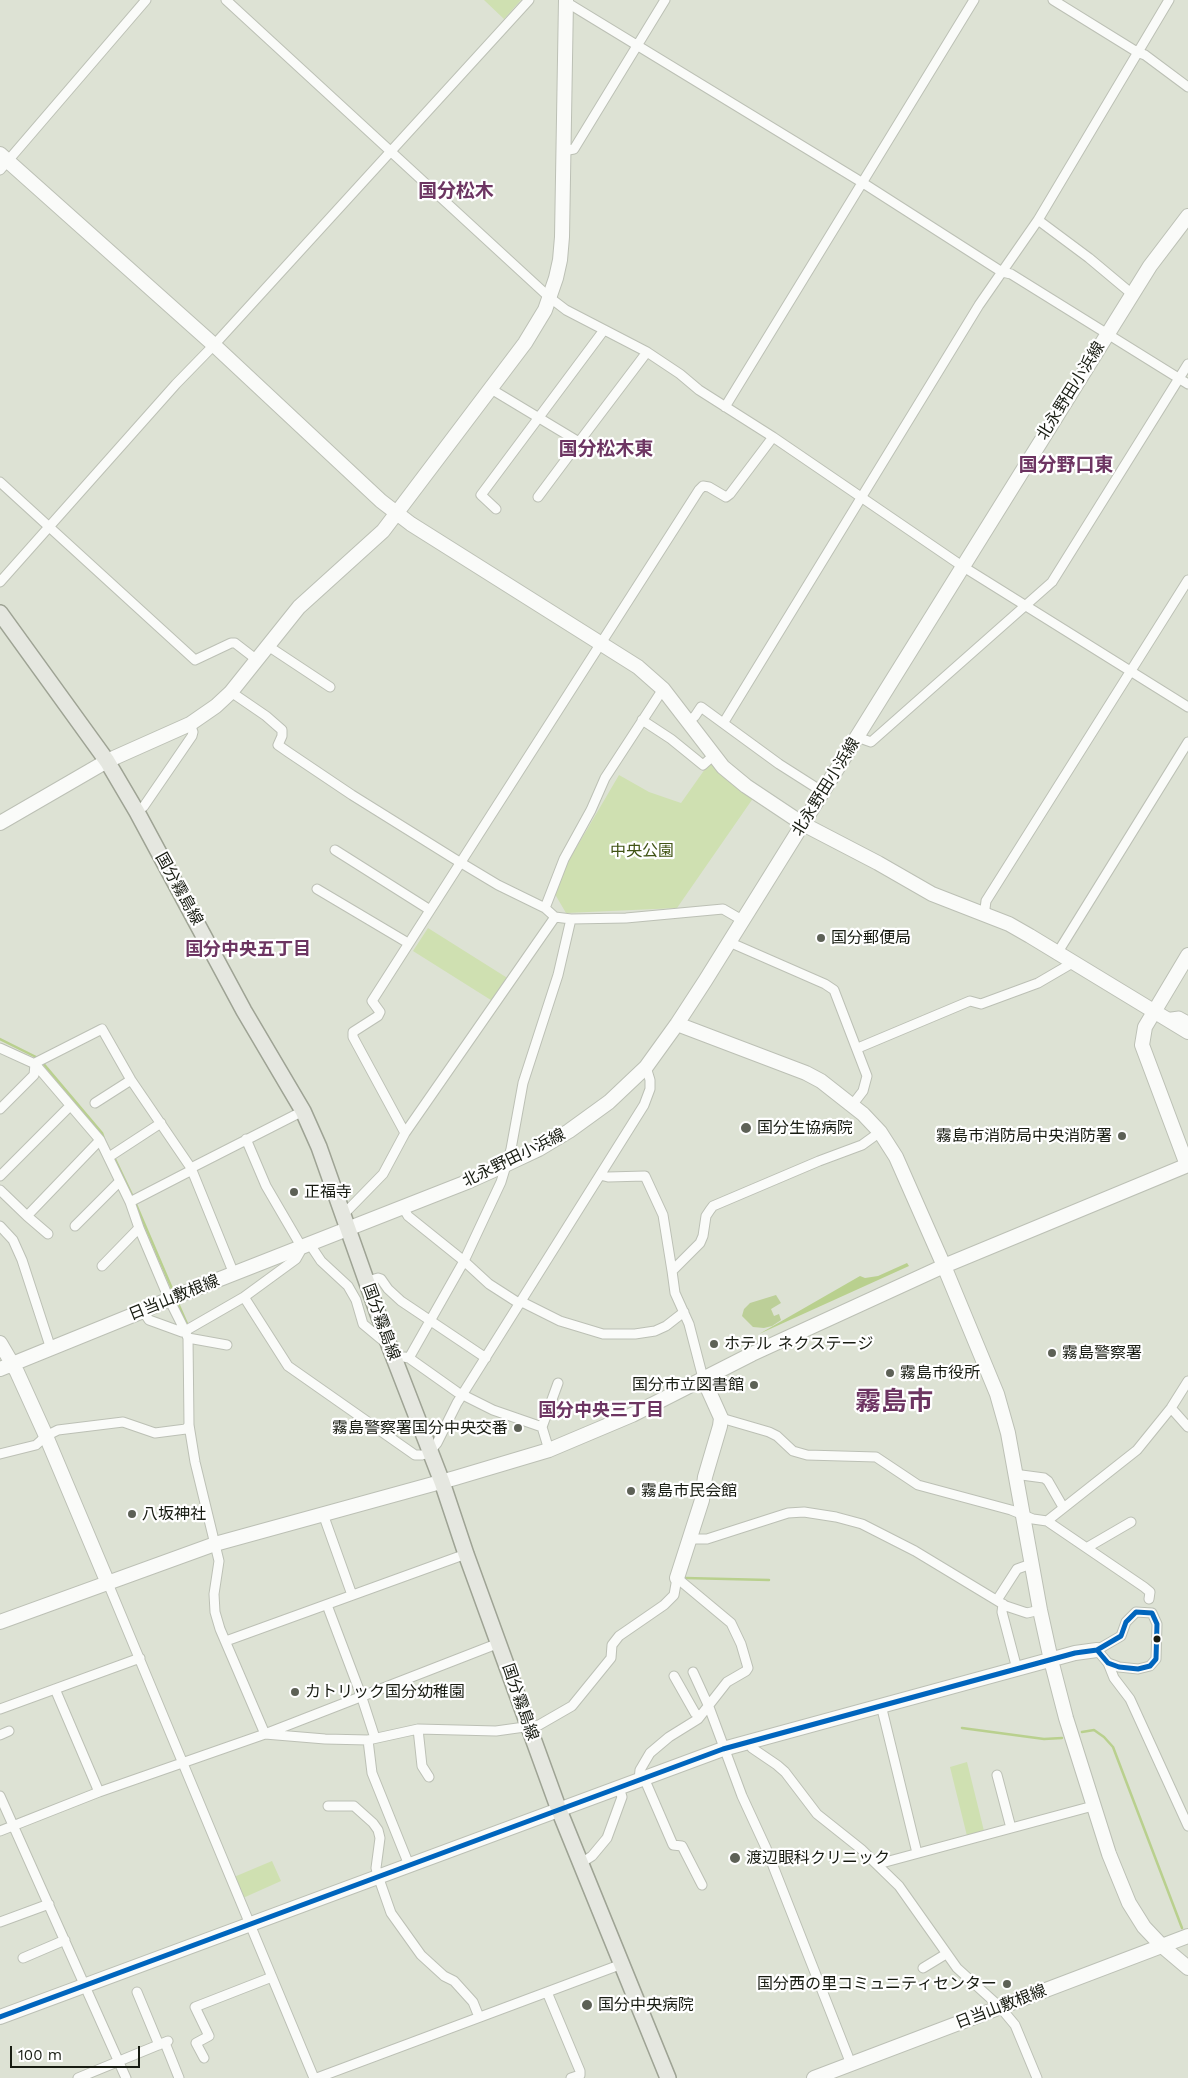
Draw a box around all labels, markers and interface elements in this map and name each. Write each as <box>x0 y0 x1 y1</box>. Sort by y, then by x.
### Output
district label: 国分松木 <box>418 180 494 202</box>
street label: 北永野田小浜線 <box>1033 338 1109 444</box>
district label: 国分松木東 <box>559 438 653 460</box>
district label: 国分野口東 <box>1019 454 1113 476</box>
street label: 北永野田小浜線 <box>788 734 864 840</box>
park label: 中央公園 <box>610 841 674 861</box>
street label: 国分霧島線 <box>151 849 207 929</box>
place label: 国分郵便局 <box>831 928 911 948</box>
marker: 国分郵便局 <box>815 932 827 944</box>
district label: 国分中央五丁目 <box>185 939 311 961</box>
place label: 国分生協病院 <box>757 1118 853 1138</box>
marker: 国分生協病院 <box>739 1121 753 1135</box>
street label: 北永野田小浜線 <box>459 1125 569 1191</box>
place label: 霧島市消防局中央消防署 <box>936 1126 1112 1146</box>
marker: 霧島市消防局中央消防署 <box>1116 1130 1128 1142</box>
place label: 正福寺 <box>304 1182 352 1202</box>
marker: 正福寺 <box>288 1186 300 1198</box>
street label: 日当山敷根線 <box>126 1271 222 1325</box>
street label: 国分霧島線 <box>358 1281 404 1363</box>
place label: ホテル ネクステージ <box>724 1334 873 1354</box>
marker: ホテル ネクステージ <box>708 1338 720 1350</box>
place label: 霧島警察署 <box>1062 1343 1142 1363</box>
marker: 霧島警察署 <box>1046 1347 1058 1359</box>
place label: 霧島市役所 <box>900 1363 980 1383</box>
marker: 霧島市役所 <box>884 1367 896 1379</box>
place label: 国分市立図書館 <box>632 1375 744 1395</box>
marker: 国分市立図書館 <box>748 1379 760 1391</box>
district label: 霧島市 <box>855 1386 933 1418</box>
district label: 国分中央三丁目 <box>538 1400 664 1422</box>
place label: 霧島警察署国分中央交番 <box>332 1418 508 1438</box>
marker: 霧島警察署国分中央交番 <box>512 1422 524 1434</box>
place label: 霧島市民会館 <box>641 1481 737 1501</box>
marker: 霧島市民会館 <box>625 1485 637 1497</box>
place label: 八坂神社 <box>142 1504 206 1524</box>
marker: 八坂神社 <box>126 1508 138 1520</box>
unlabelled marker <box>1152 1634 1162 1644</box>
street label: 国分霧島線 <box>498 1661 542 1743</box>
place label: カトリック国分幼稚園 <box>305 1682 465 1702</box>
marker: カトリック国分幼稚園 <box>289 1686 301 1698</box>
place label: 渡辺眼科クリニック <box>746 1848 890 1868</box>
marker: 渡辺眼科クリニック <box>728 1851 742 1865</box>
place label: 国分西の里コミュニティセンター <box>757 1974 997 1994</box>
marker: 国分西の里コミュニティセンター <box>1001 1978 1013 1990</box>
street label: 日当山敷根線 <box>953 1981 1049 2033</box>
place label: 国分中央病院 <box>598 1995 694 2015</box>
marker: 国分中央病院 <box>580 1998 594 2012</box>
scale bar <box>12 2036 142 2068</box>
text: 100 m <box>18 2046 62 2064</box>

